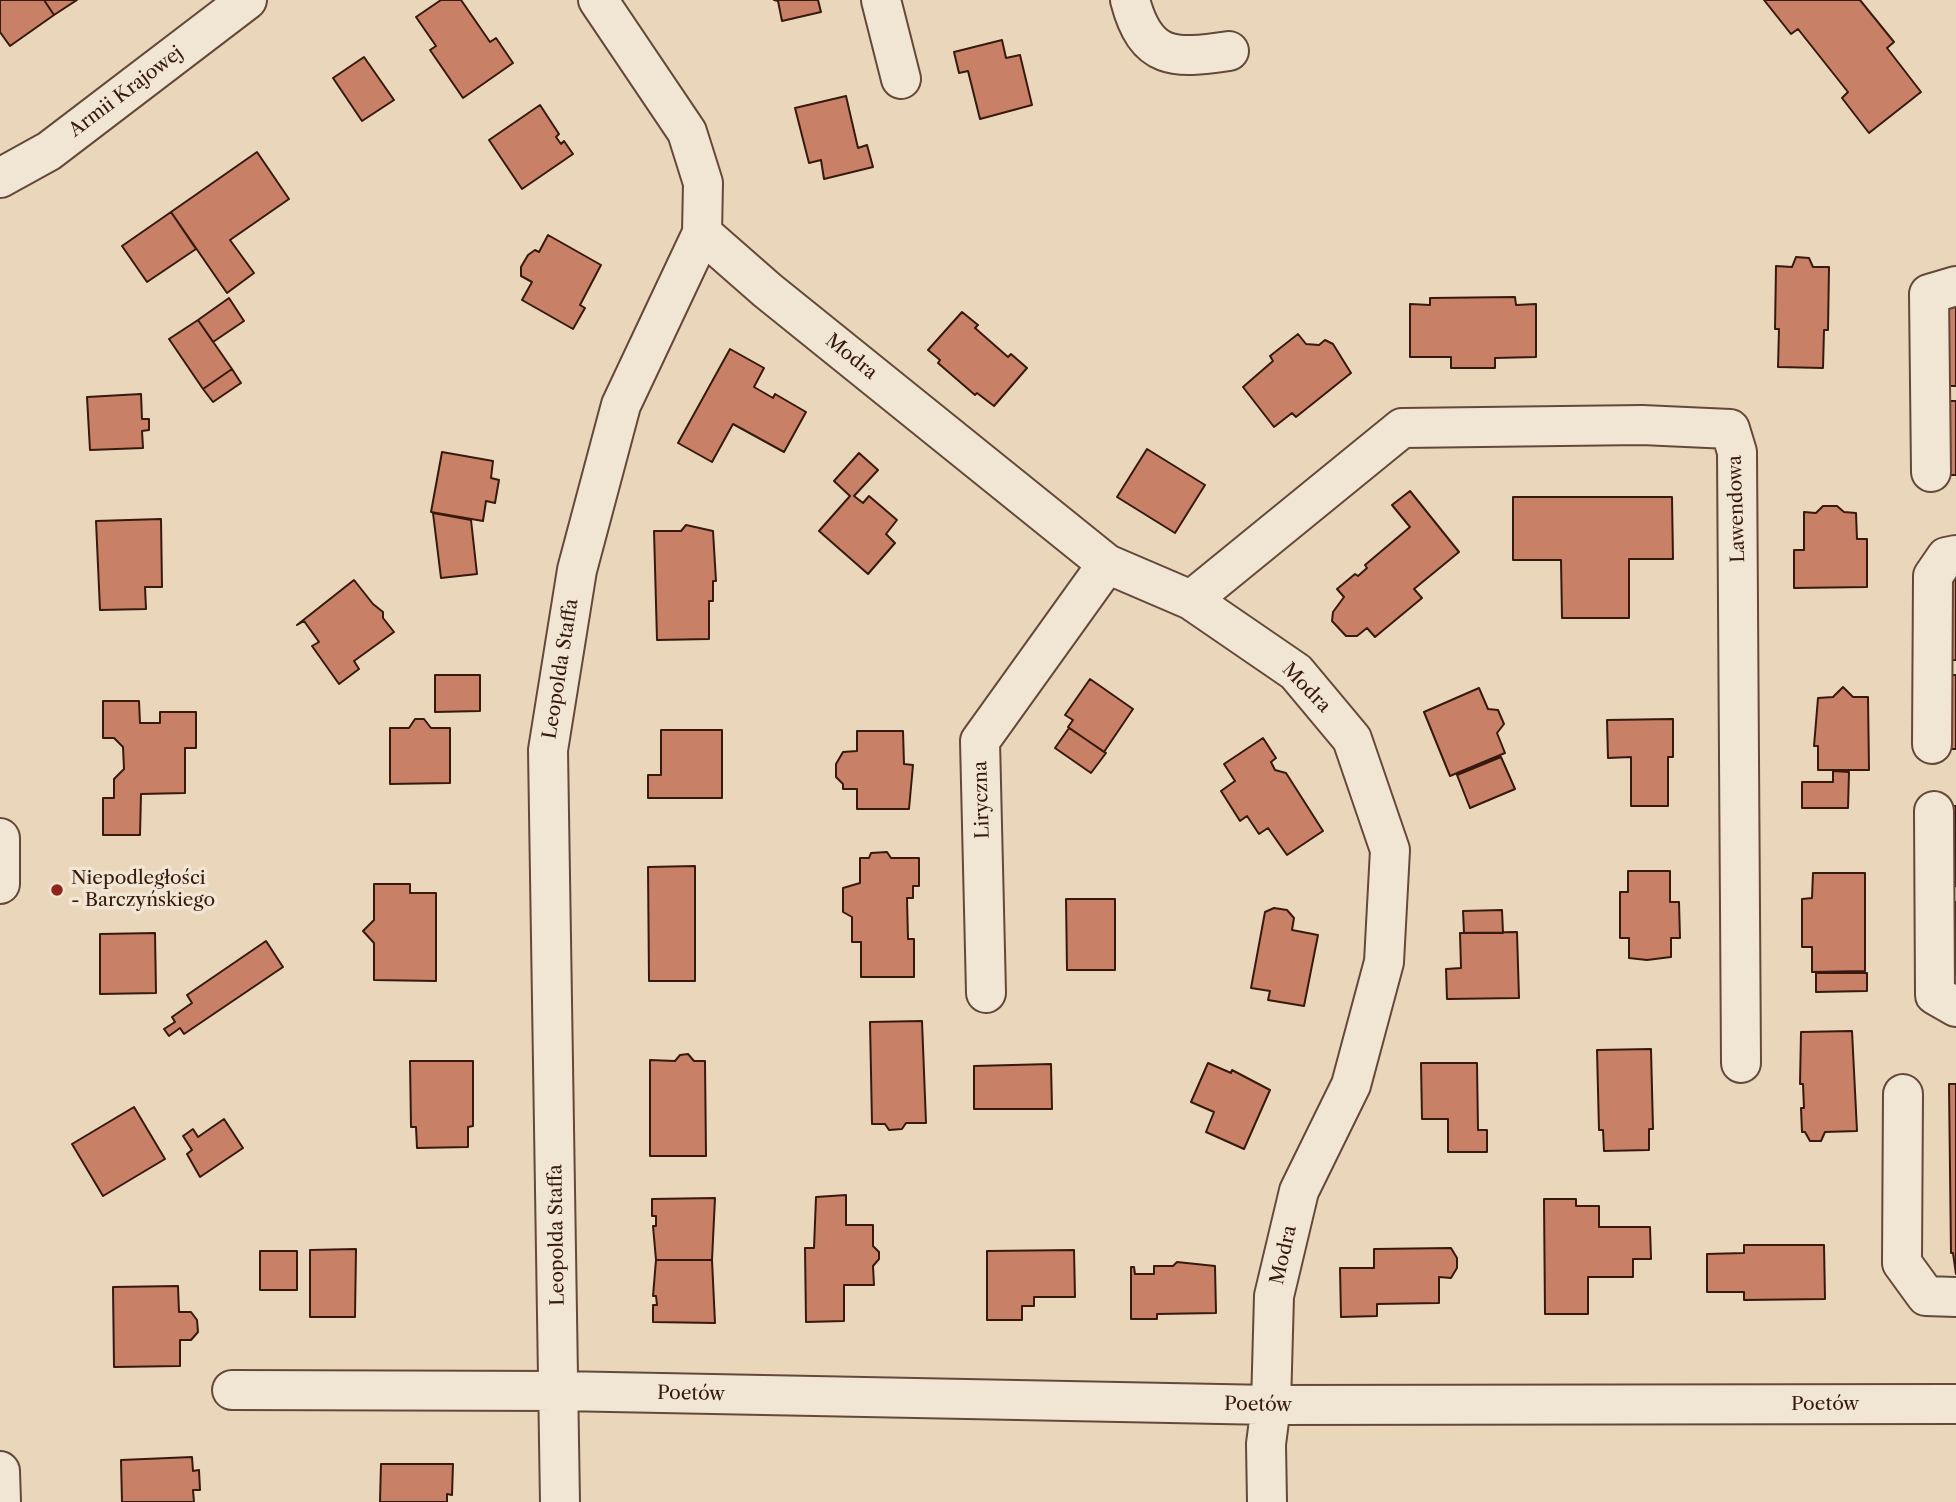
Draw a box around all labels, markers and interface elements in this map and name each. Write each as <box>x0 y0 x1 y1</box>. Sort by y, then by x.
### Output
street label: Armii Krajowej <box>64 42 188 142</box>
street label: Modra <box>821 329 881 385</box>
street label: Lawendowa <box>1724 455 1750 563</box>
street label: Leopolda Staffa <box>539 597 583 741</box>
street label: Modra <box>1277 659 1335 717</box>
street label: Liryczna <box>969 761 995 839</box>
place label: Niepodległości - Barczyńskiego <box>71 868 215 912</box>
marker: Niepodległości - Barczyńskiego <box>49 882 65 898</box>
street label: Leopolda Staffa <box>544 1164 570 1306</box>
street label: Modra <box>1266 1223 1302 1287</box>
street label: Poetów <box>657 1382 725 1406</box>
street label: Poetów <box>1224 1393 1292 1417</box>
street label: Poetów <box>1791 1394 1859 1416</box>

